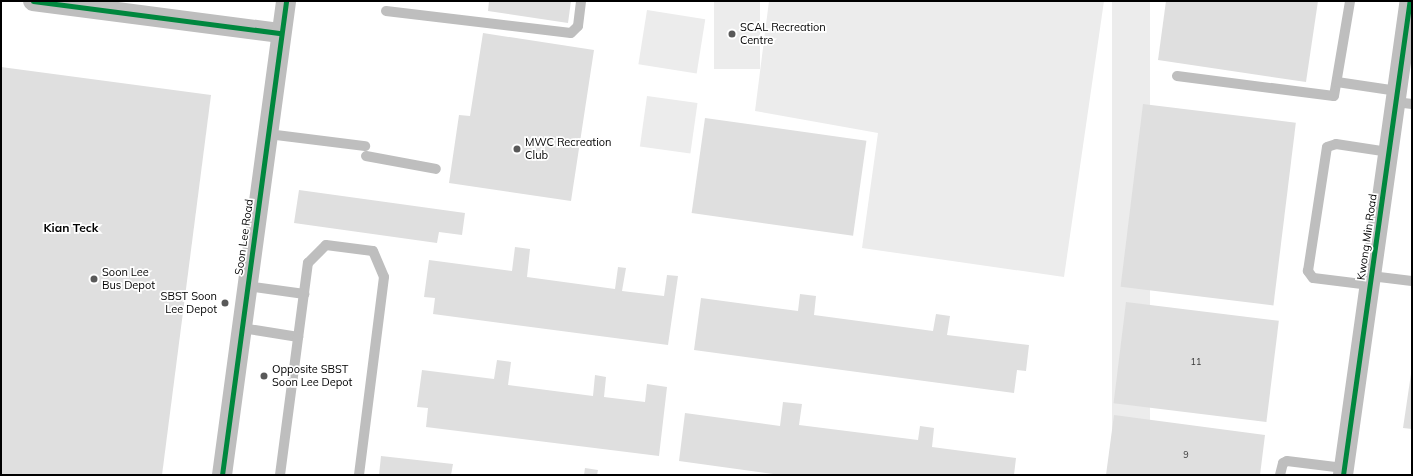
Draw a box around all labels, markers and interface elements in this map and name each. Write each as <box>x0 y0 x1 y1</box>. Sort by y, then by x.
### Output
place label: SCAL Recreation Centre <box>740 21 826 47</box>
marker: SCAL Recreation Centre <box>727 29 737 39</box>
place label: MWC Recreation Club <box>525 136 612 162</box>
marker: MWC Recreation Club <box>512 144 522 154</box>
street label: Kwong Min Road <box>1354 193 1380 281</box>
street label: Soon Lee Road <box>232 198 256 276</box>
district label: Kian Teck <box>44 221 98 235</box>
place label: Soon Lee Bus Depot <box>102 266 155 292</box>
marker: Soon Lee Bus Depot <box>89 274 99 284</box>
place label: SBST Soon Lee Depot <box>161 290 217 316</box>
marker: SBST Soon Lee Depot <box>220 298 230 308</box>
house number: 11 <box>1191 357 1201 367</box>
place label: Opposite SBST Soon Lee Depot <box>272 363 352 389</box>
marker: Opposite SBST Soon Lee Depot <box>259 371 269 381</box>
house number: 9 <box>1183 450 1189 460</box>

